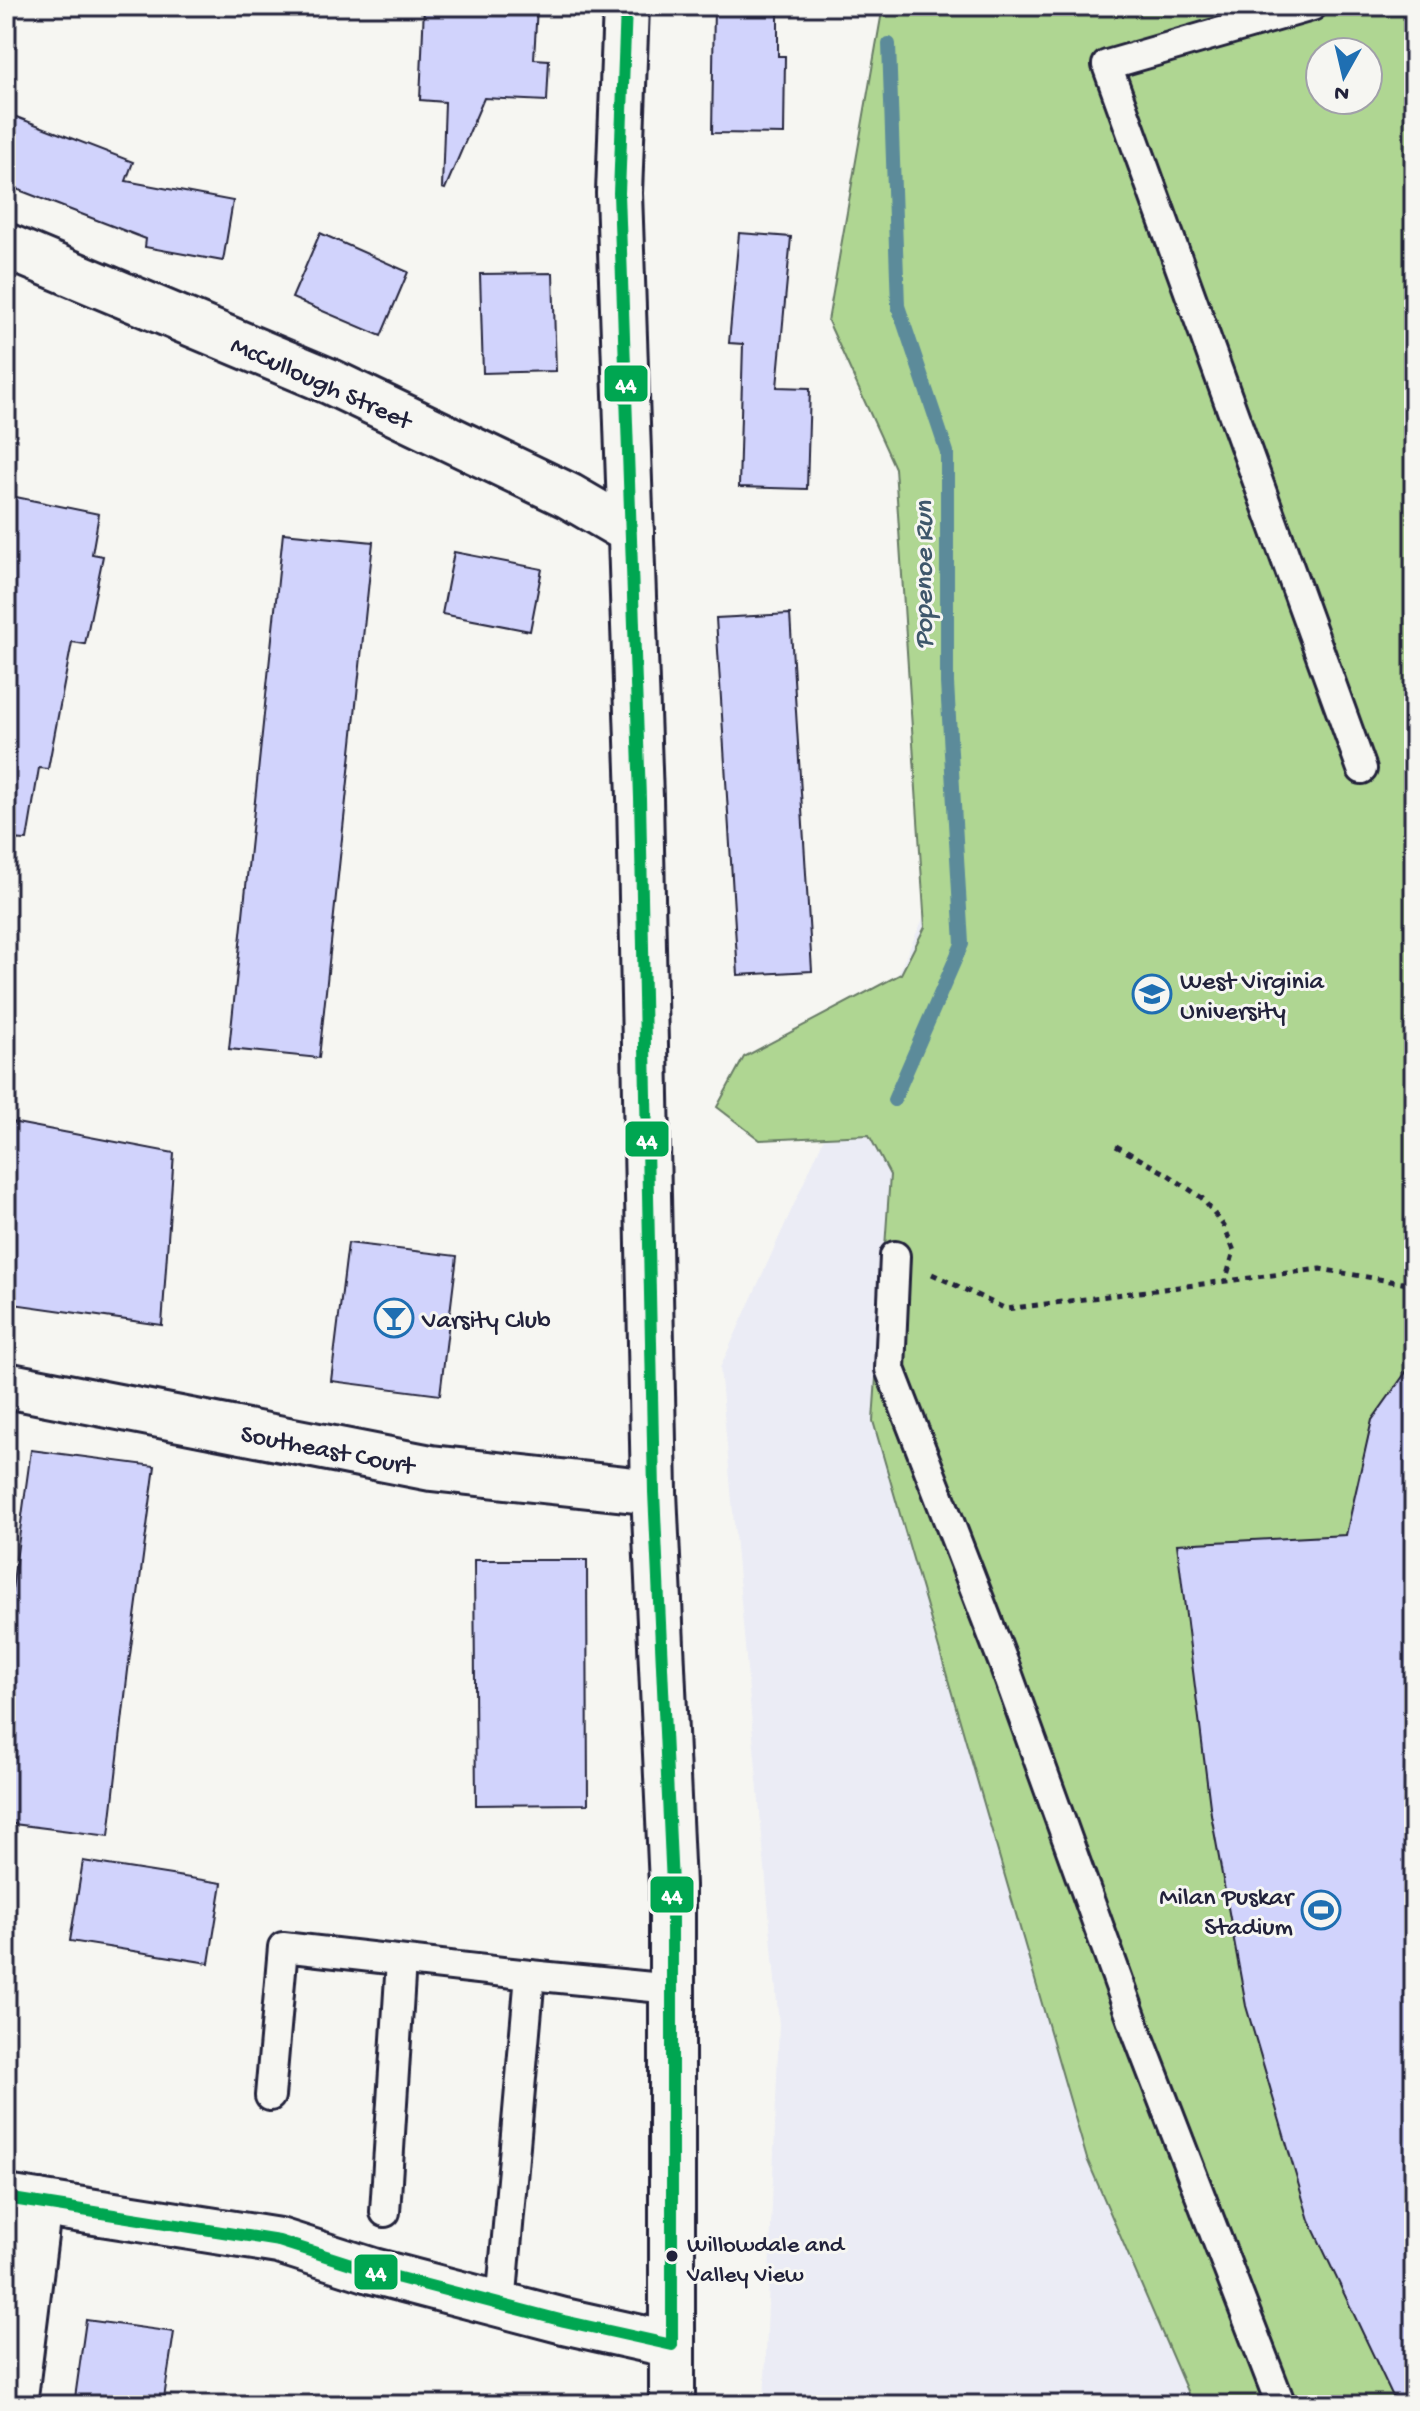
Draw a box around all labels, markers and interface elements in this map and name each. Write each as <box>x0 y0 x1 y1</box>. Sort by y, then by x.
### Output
north arrow <box>1304 36 1384 116</box>
text: N <box>1333 78 1351 106</box>
street label: McCullough Street <box>225 331 418 440</box>
line badge: 44 <box>603 364 649 403</box>
text: 44 <box>615 374 637 400</box>
water label: Popenoe Run <box>909 500 942 649</box>
place label: West Virginia University <box>1180 968 1326 1029</box>
school or university icon: West Virginia University <box>1131 973 1173 1015</box>
line badge: 44 <box>624 1120 670 1158</box>
text: 44 <box>636 1130 658 1156</box>
bar icon: Varsity Club <box>373 1297 415 1339</box>
place label: Varsity Club <box>421 1307 551 1338</box>
street label: Southeast Court <box>238 1420 419 1485</box>
line badge: 44 <box>649 1875 695 1914</box>
place label: Milan Puskar Stadium <box>1159 1884 1296 1945</box>
text: 44 <box>661 1885 683 1911</box>
sports icon: Milan Puskar Stadium <box>1300 1889 1342 1931</box>
place label: Willowdale and Valley View <box>686 2232 846 2291</box>
marker: Willowdale and Valley View <box>664 2248 680 2264</box>
line badge: 44 <box>353 2253 399 2291</box>
text: 44 <box>365 2262 387 2288</box>

